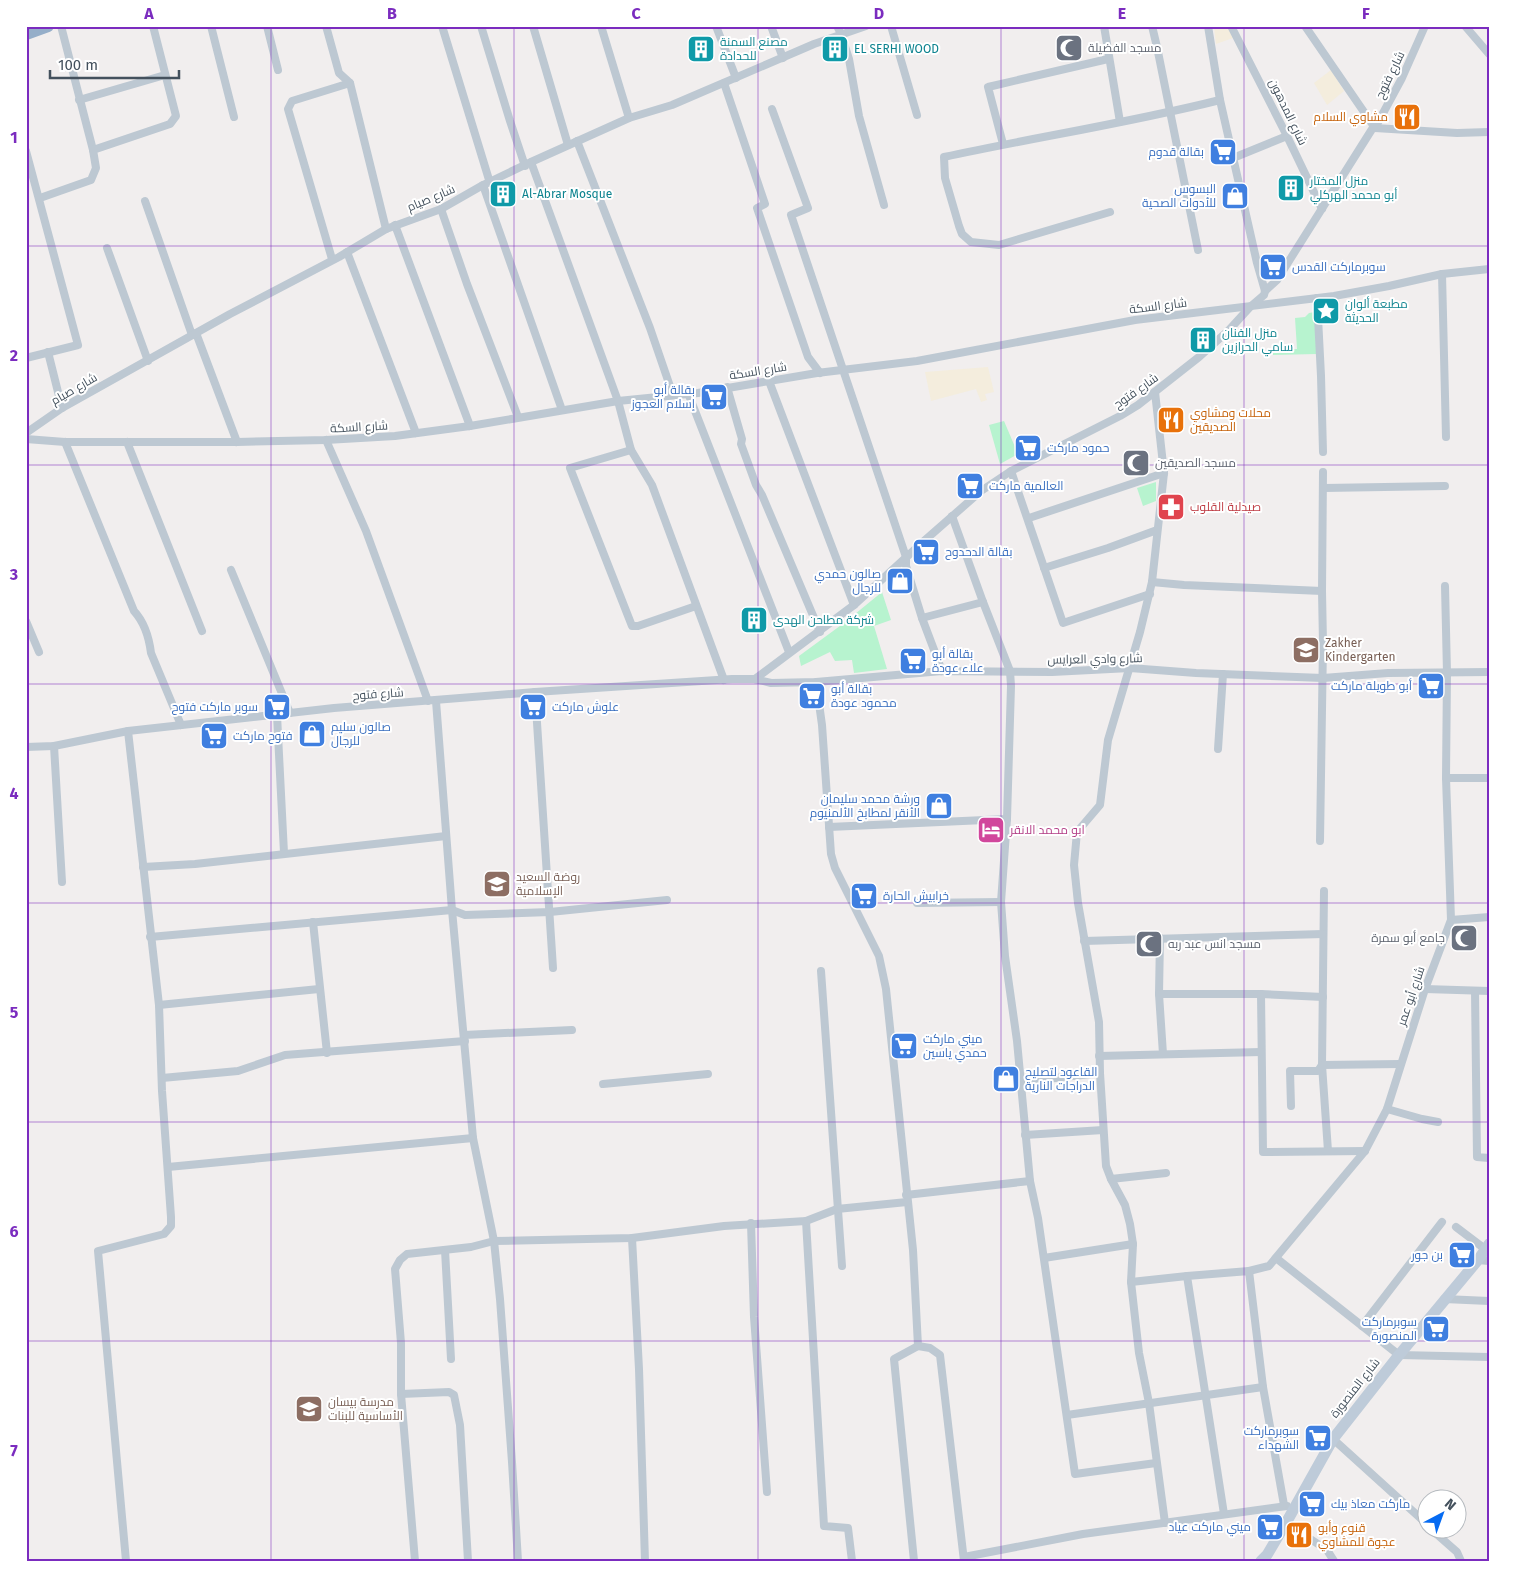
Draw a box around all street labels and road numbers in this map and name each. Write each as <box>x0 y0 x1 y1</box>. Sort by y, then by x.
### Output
street label: شارع فتوح <box>1372 49 1408 101</box>
street label: شارع المدهون <box>1265 77 1310 148</box>
street label: شارع صيام <box>405 182 458 215</box>
street label: شارع السكة <box>1128 296 1188 317</box>
street label: شارع السكة <box>728 360 788 383</box>
street label: شارع صيام <box>48 370 100 409</box>
street label: شارع فتوح <box>1111 371 1162 412</box>
street label: شارع السكة <box>330 418 389 437</box>
street label: شارع وادي العرايس <box>1047 651 1143 670</box>
street label: شارع فتوح <box>352 685 404 704</box>
street label: شارع أبو عمر <box>1393 964 1429 1029</box>
street label: شارع المنصورة <box>1327 1355 1383 1421</box>

